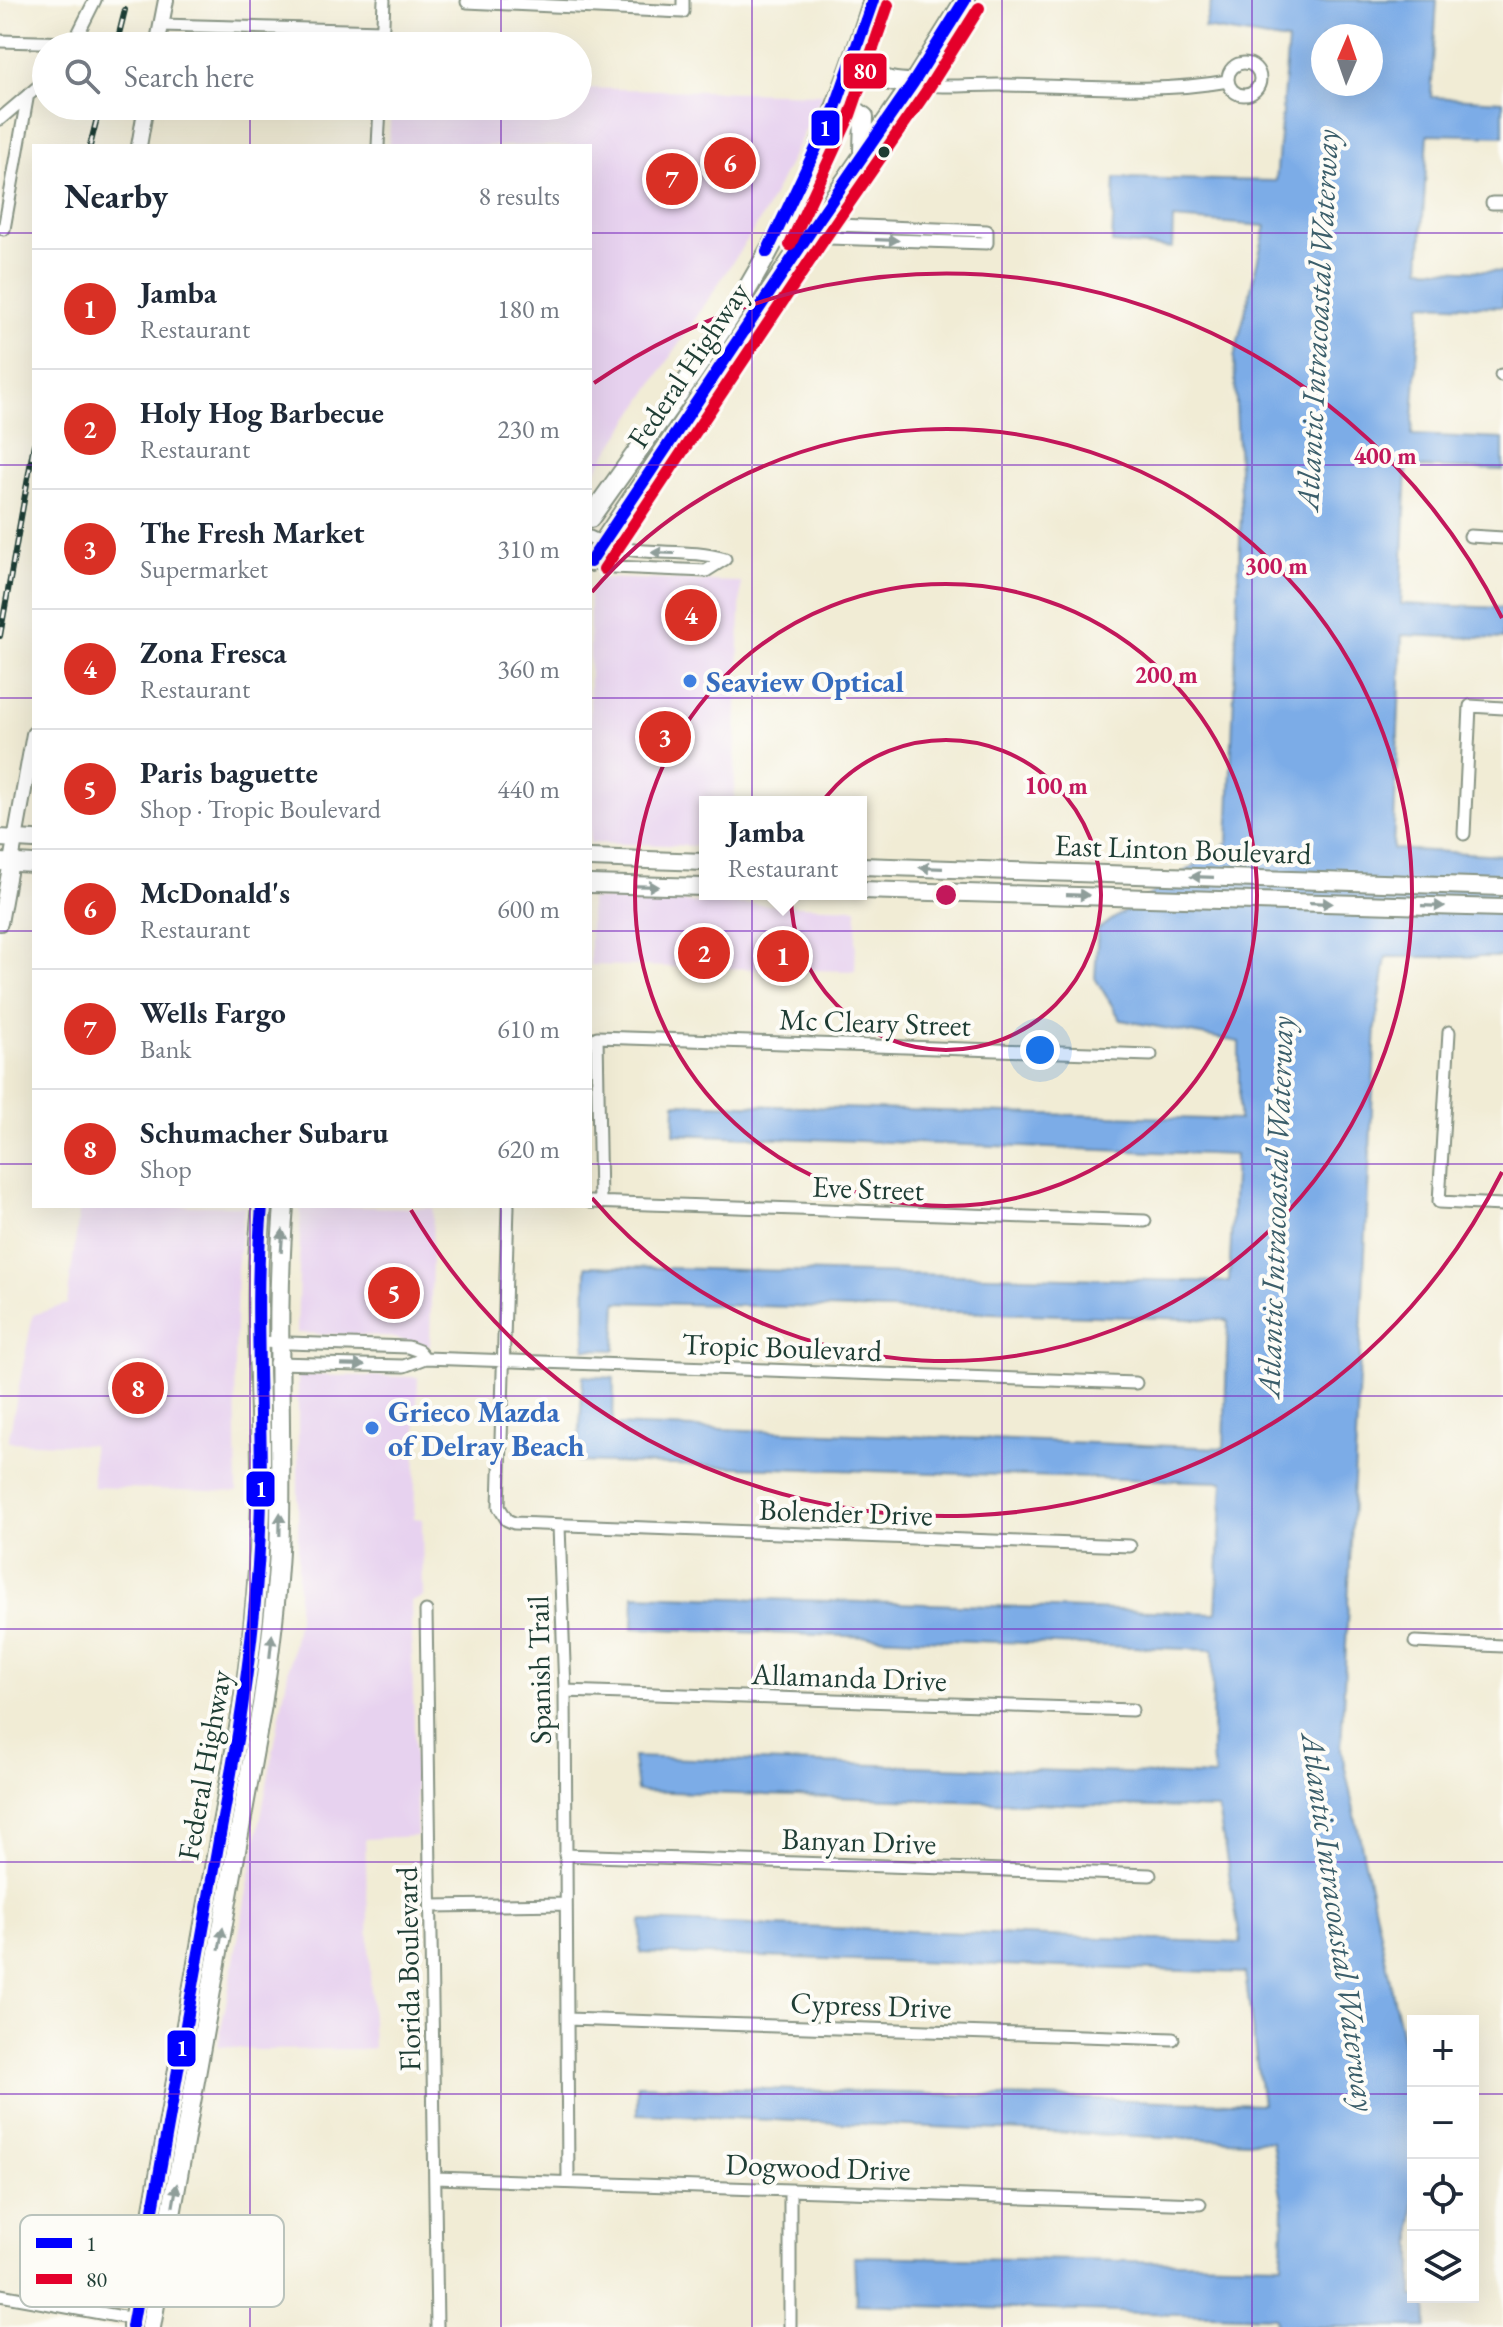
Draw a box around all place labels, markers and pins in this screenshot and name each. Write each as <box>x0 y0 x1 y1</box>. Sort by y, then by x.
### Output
pin: 6 <box>704 133 756 193</box>
unlabelled marker <box>876 144 892 160</box>
pin: 7 <box>646 149 698 209</box>
pin: 4 <box>665 585 717 645</box>
place label: Seaview Optical <box>706 662 904 701</box>
marker: Seaview Optical <box>681 672 699 690</box>
pin: 3 <box>639 707 691 767</box>
centre of rings <box>932 881 960 909</box>
pin: 2 <box>678 923 730 983</box>
pin: 1 <box>757 926 809 986</box>
pin: 5 <box>368 1263 420 1323</box>
pin: 8 <box>112 1358 164 1418</box>
place label: Grieco Mazda of Delray Beach <box>388 1392 585 1465</box>
marker: Grieco Mazda of Delray Beach <box>363 1419 381 1437</box>

